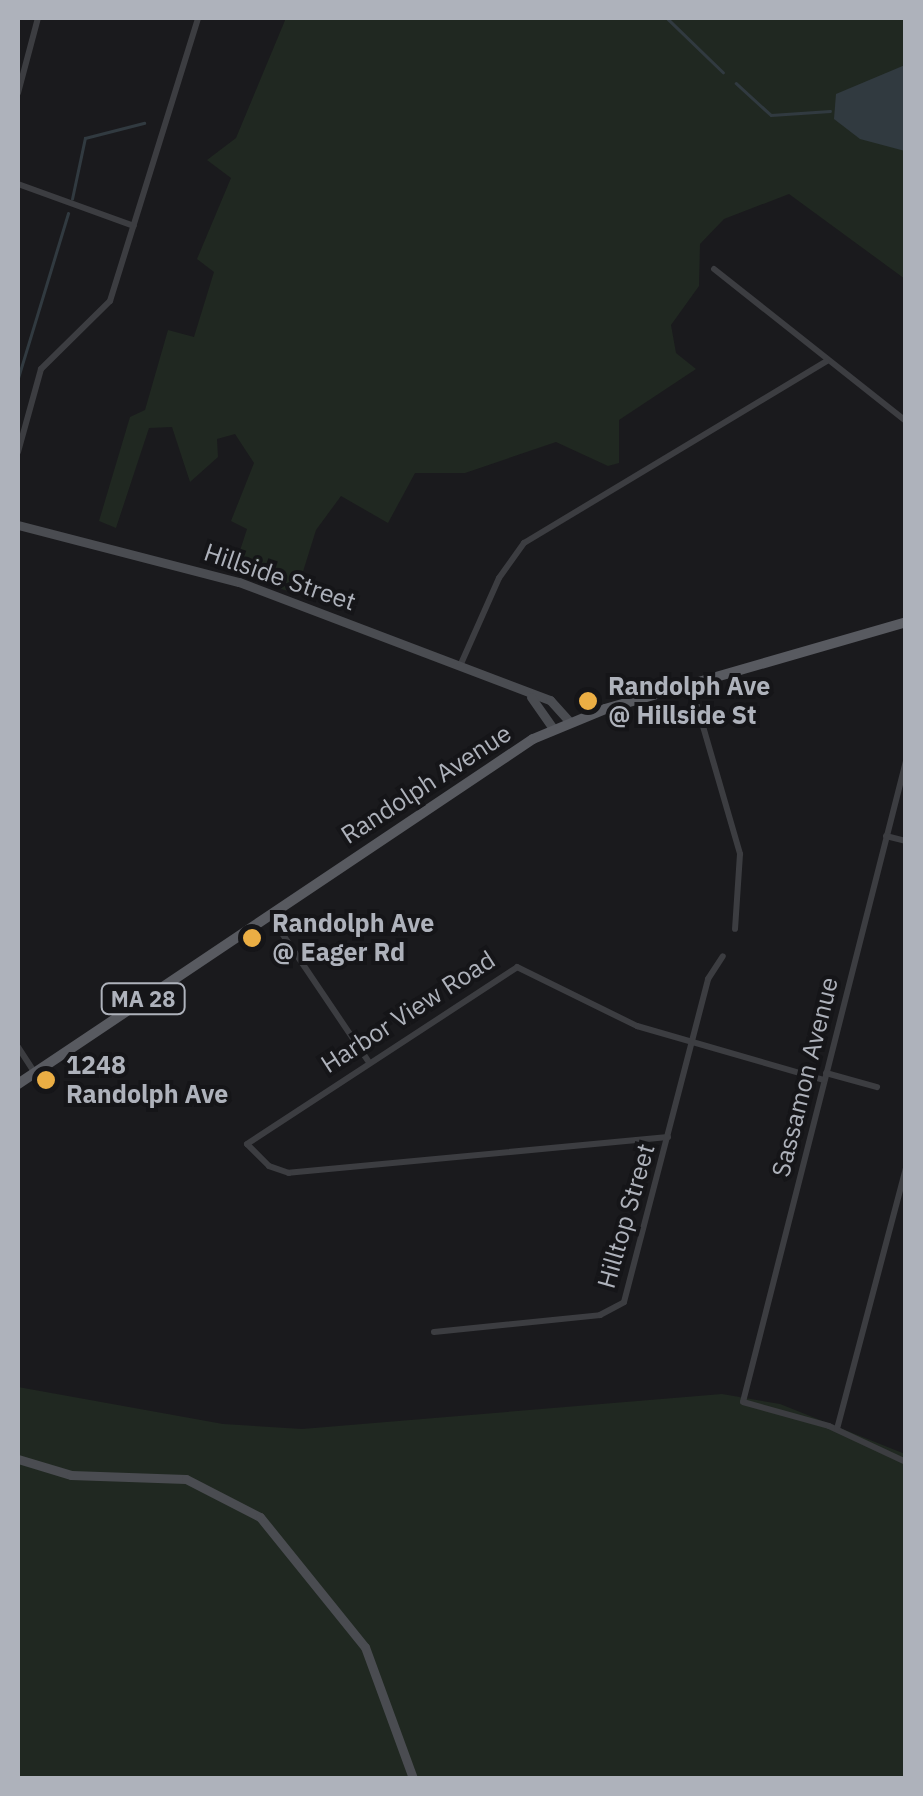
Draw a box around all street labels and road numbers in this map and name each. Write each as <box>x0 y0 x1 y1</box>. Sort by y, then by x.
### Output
street label: Hillside Street <box>200 537 360 617</box>
street label: Randolph Avenue <box>335 718 517 850</box>
street label: Harbor View Road <box>315 945 501 1079</box>
street label: Sassamon Avenue <box>766 974 844 1180</box>
road number: MA 28 <box>100 982 186 1016</box>
street label: Hilltop Street <box>591 1140 661 1292</box>

